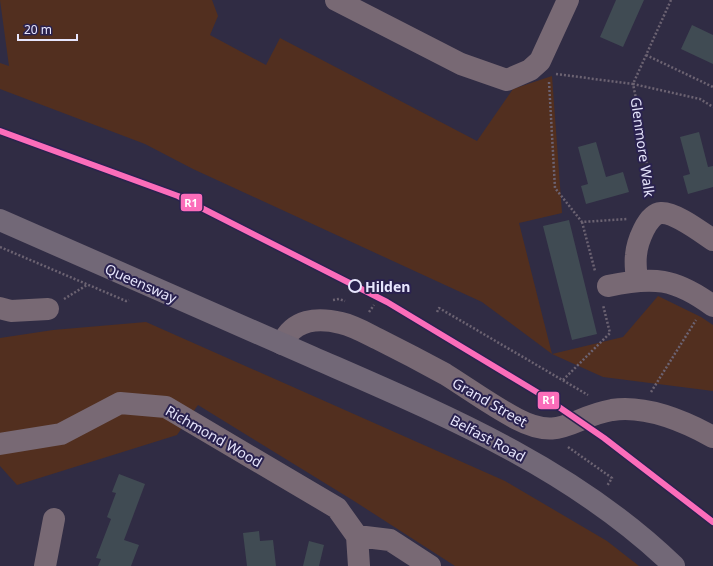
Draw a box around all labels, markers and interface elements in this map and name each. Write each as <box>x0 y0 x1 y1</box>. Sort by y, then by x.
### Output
scale bar <box>18 16 77 42</box>
text: 20 m <box>24 21 52 38</box>
street label: Glenmore Walk <box>627 96 659 199</box>
line badge: R1 <box>180 193 203 212</box>
text: R1 <box>184 195 198 210</box>
street label: Queensway <box>102 259 181 308</box>
place label: Hilden <box>365 277 410 296</box>
marker: Hilden <box>348 279 362 293</box>
street label: Grand Street <box>449 373 531 431</box>
line badge: R1 <box>537 391 560 410</box>
text: R1 <box>542 392 556 407</box>
street label: Richmond Wood <box>162 401 266 471</box>
street label: Belfast Road <box>447 410 529 466</box>

